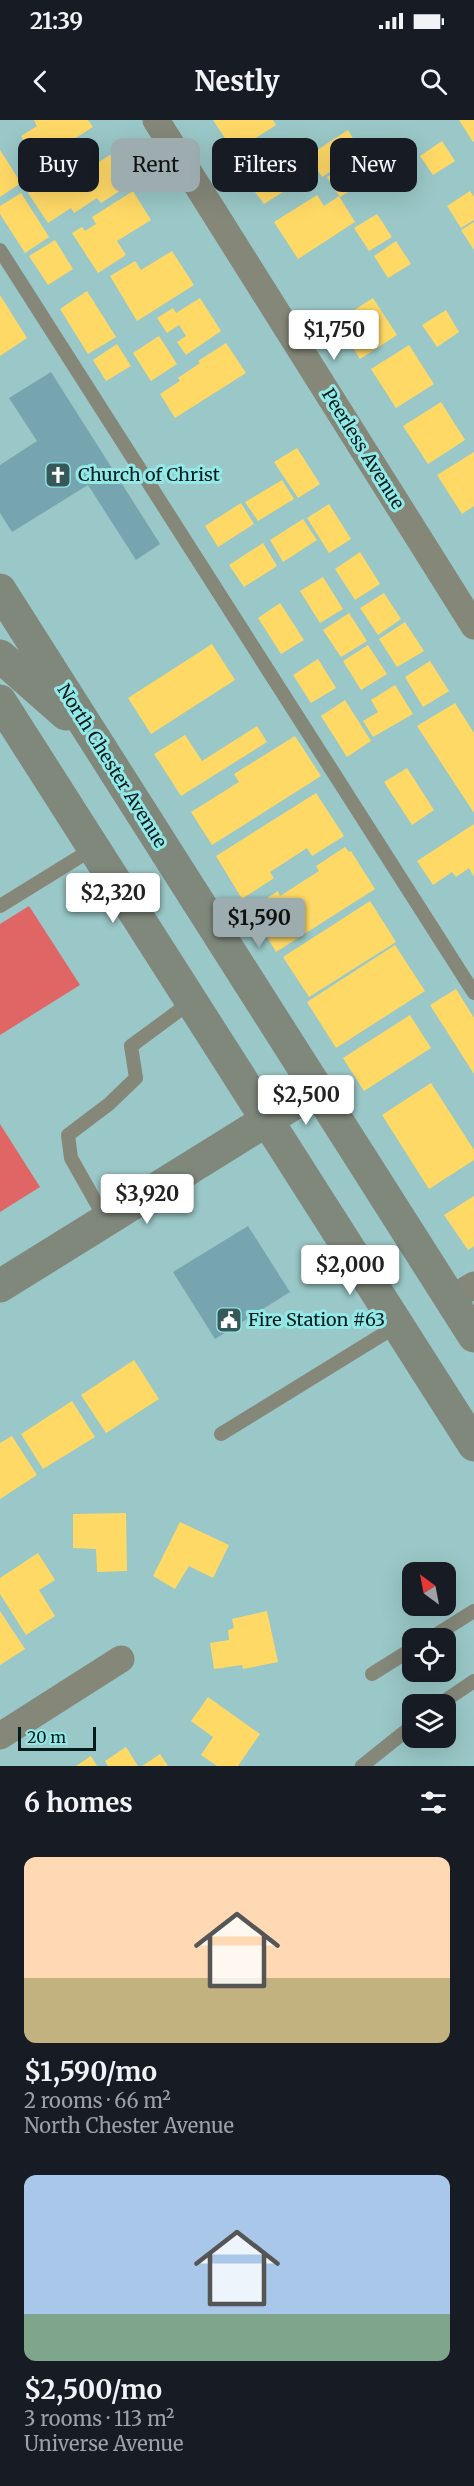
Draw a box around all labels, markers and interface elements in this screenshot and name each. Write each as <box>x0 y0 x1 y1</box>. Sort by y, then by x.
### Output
text: 21:39 <box>30 7 83 35</box>
text: Nestly <box>195 64 279 98</box>
icon: back <box>24 65 57 98</box>
icon: search <box>417 65 450 98</box>
chip: Buy <box>18 138 99 192</box>
chip: Rent <box>111 138 200 192</box>
chip: Filters <box>212 138 318 192</box>
chip: New <box>330 138 417 192</box>
pin: $1,750 <box>285 310 383 361</box>
text: $1,750 <box>303 317 365 342</box>
street label: Peerless Avenue <box>317 384 410 513</box>
church icon: Church of Christ <box>43 460 73 490</box>
place label: Church of Christ <box>78 463 220 486</box>
street label: North Chester Avenue <box>53 680 172 852</box>
pin: $2,320 <box>64 873 162 924</box>
text: $2,320 <box>80 880 146 905</box>
pin: $1,590 <box>210 898 308 949</box>
text: $1,590 <box>227 905 291 930</box>
pin: $2,500 <box>257 1075 355 1126</box>
text: $2,500 <box>272 1082 340 1107</box>
pin: $3,920 <box>98 1174 196 1225</box>
text: $3,920 <box>115 1181 179 1206</box>
pin: $2,000 <box>301 1245 399 1296</box>
text: $2,000 <box>315 1252 385 1277</box>
public building icon: Fire Station #63 <box>214 1305 244 1335</box>
place label: Fire Station #63 <box>248 1308 385 1331</box>
north arrow <box>402 1562 456 1616</box>
map controls <box>402 1562 456 1748</box>
button: locate <box>402 1628 456 1682</box>
button: layers <box>402 1694 456 1748</box>
scale bar <box>18 1724 96 1752</box>
text: 20 m <box>27 1727 66 1747</box>
text: 6 homes <box>24 1786 133 1819</box>
icon: filters <box>417 1786 450 1819</box>
icon: home <box>183 1896 291 2004</box>
text: $1,590/mo <box>24 2055 157 2088</box>
text: 2 rooms · 66 m² <box>24 2088 171 2113</box>
text: North Chester Avenue <box>24 2113 234 2138</box>
icon: home <box>183 2214 291 2322</box>
text: $2,500/mo <box>24 2373 162 2406</box>
text: 3 rooms · 113 m² <box>24 2406 174 2431</box>
text: Universe Avenue <box>24 2431 183 2456</box>

